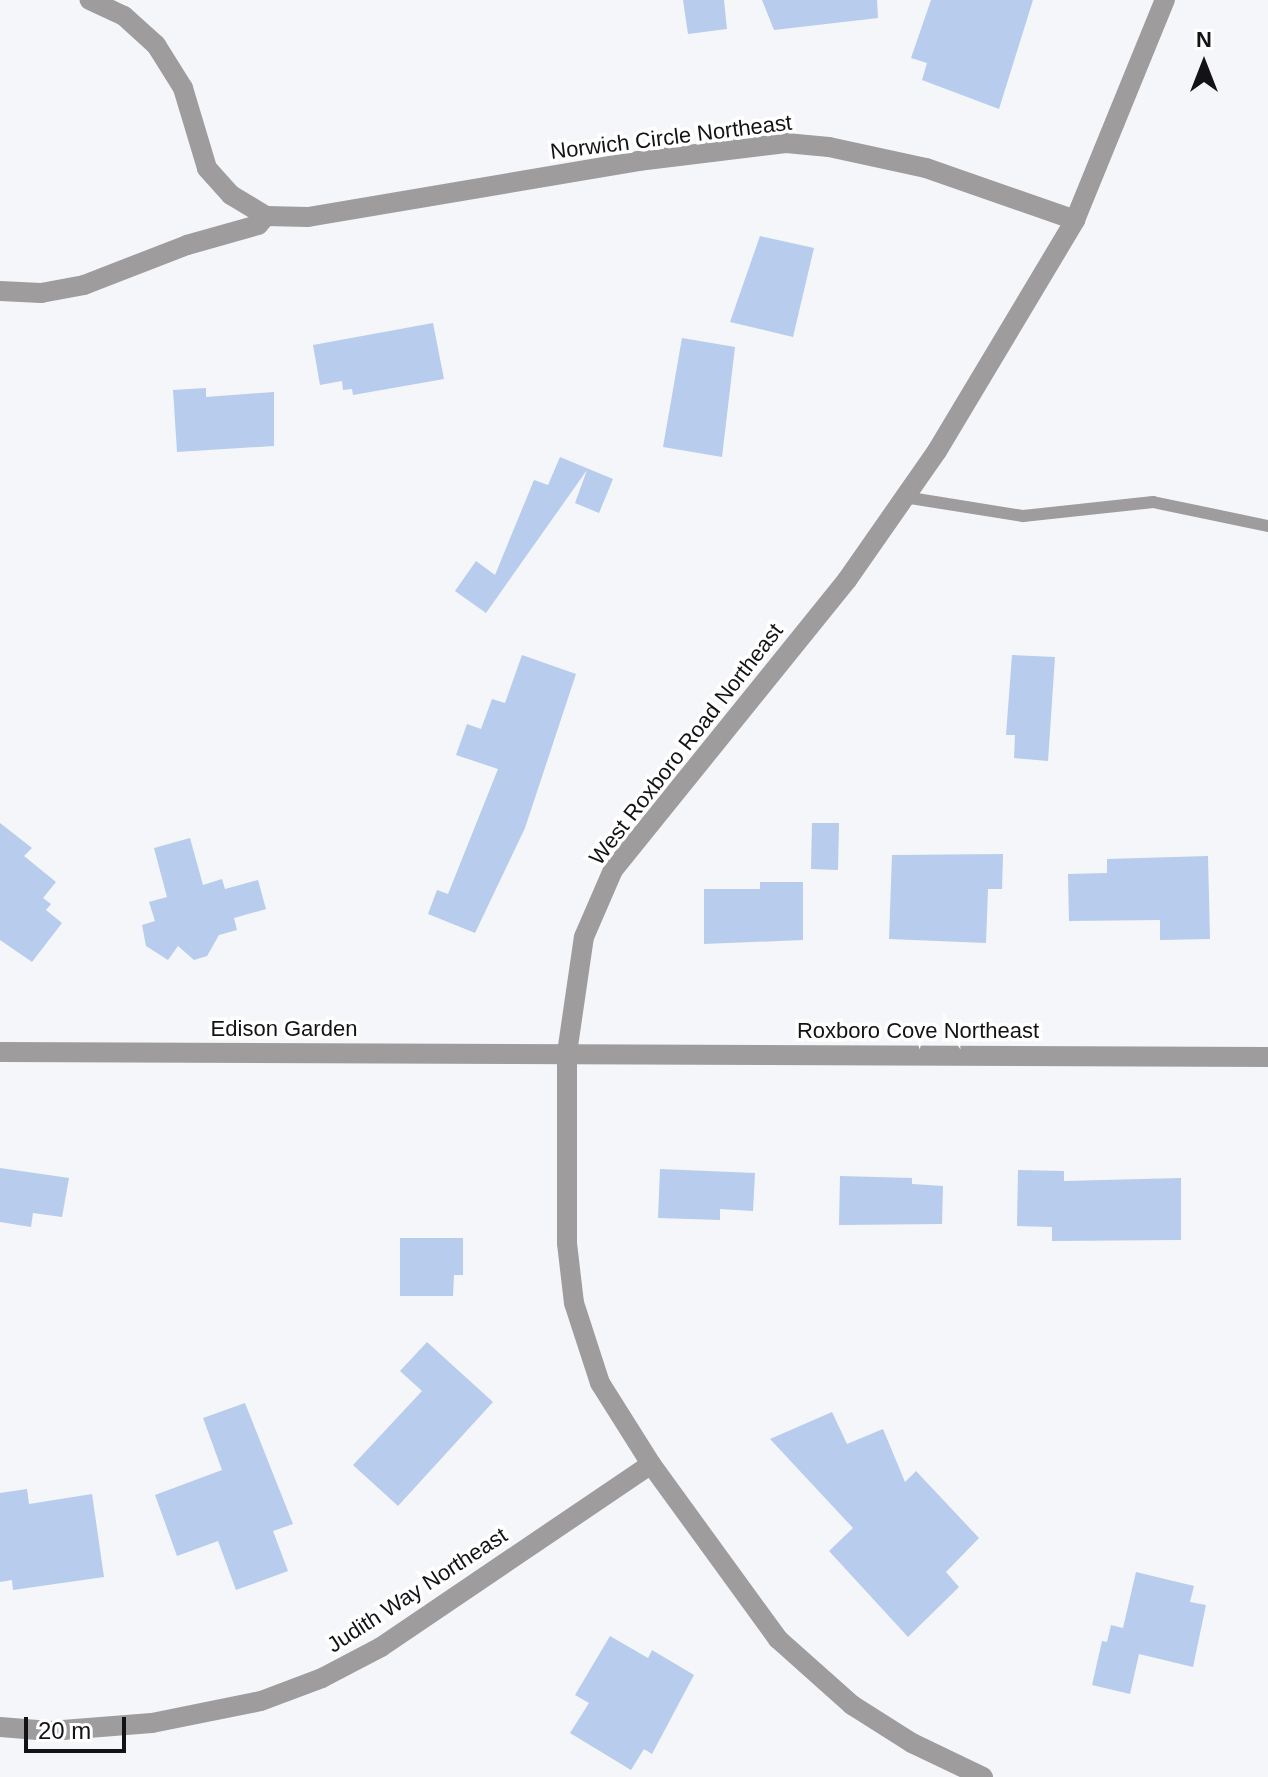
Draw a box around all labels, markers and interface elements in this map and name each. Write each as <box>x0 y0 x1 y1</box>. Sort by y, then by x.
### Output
north arrow <box>1164 24 1244 104</box>
text: N <box>1196 27 1212 52</box>
street label: Norwich Circle Northeast <box>549 109 793 165</box>
street label: West Roxboro Road Northeast <box>584 618 788 870</box>
street label: Edison Garden <box>211 1016 357 1042</box>
street label: Roxboro Cove Northeast <box>797 1018 1039 1044</box>
street label: Judith Way Northeast <box>322 1522 512 1658</box>
scale bar <box>28 1701 130 1751</box>
text: 20 m <box>38 1717 91 1744</box>

